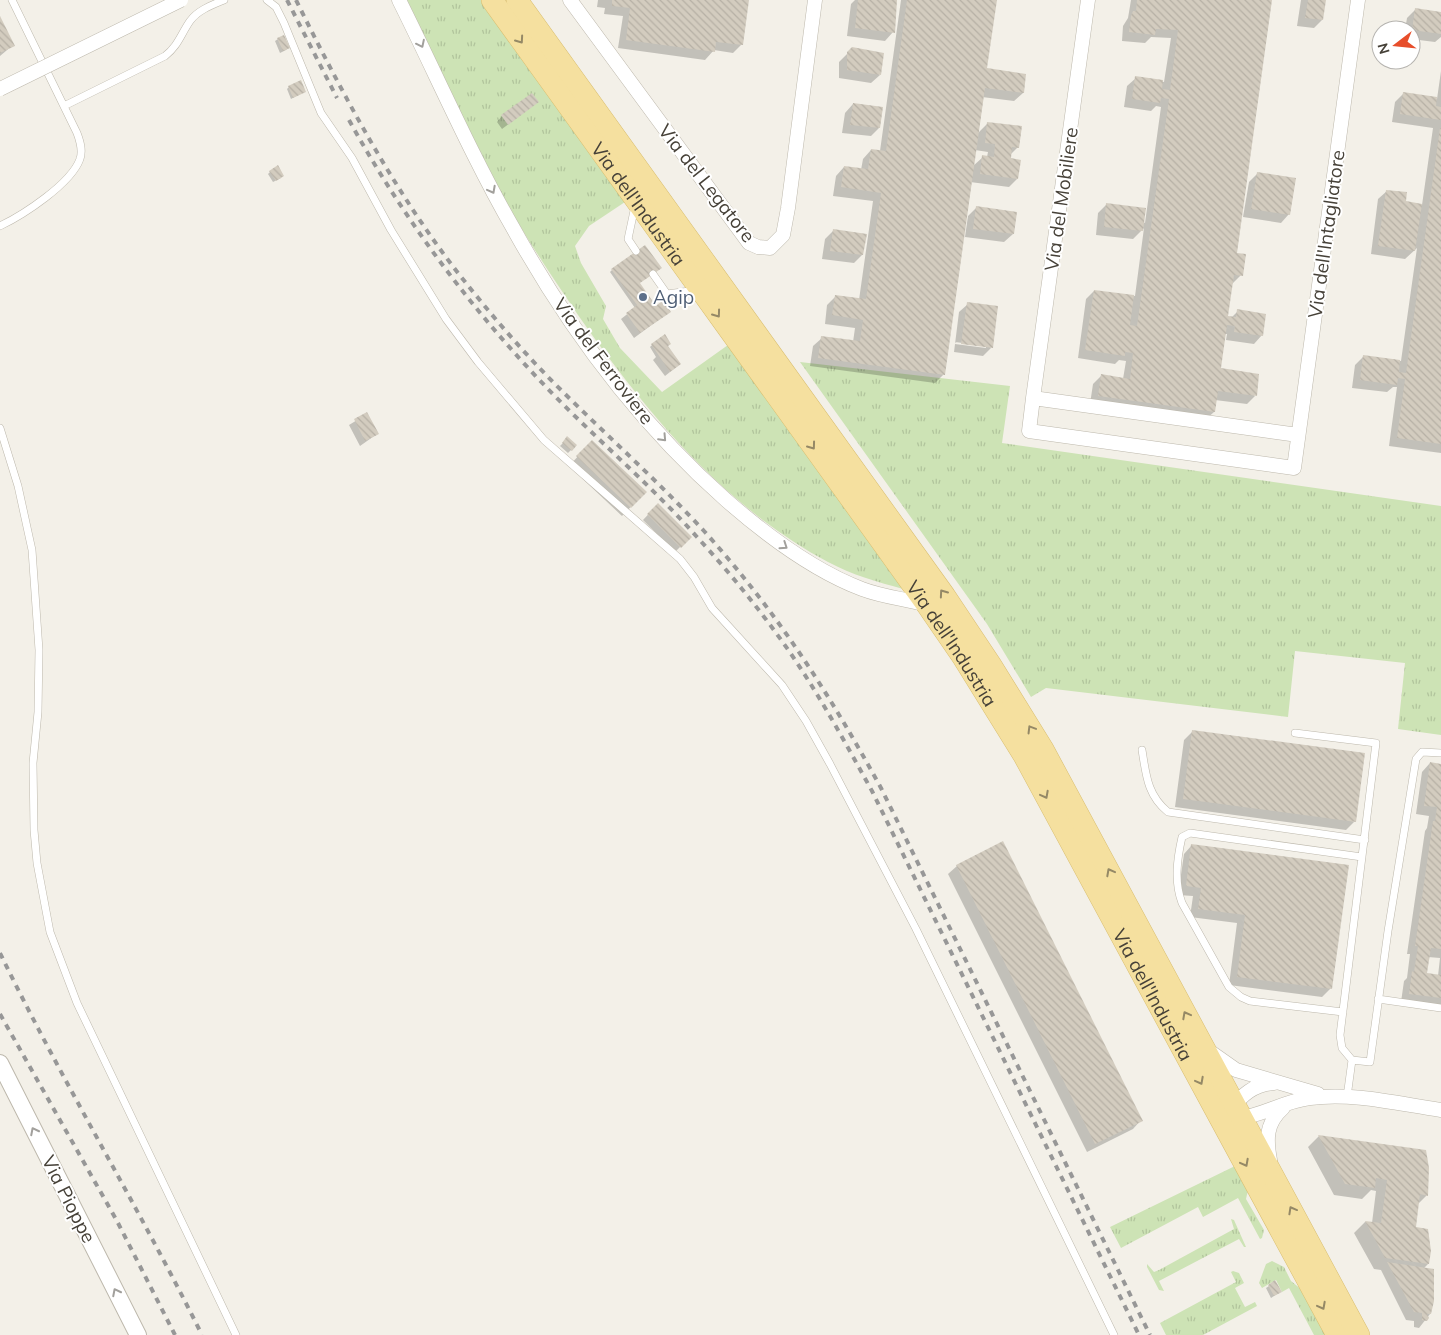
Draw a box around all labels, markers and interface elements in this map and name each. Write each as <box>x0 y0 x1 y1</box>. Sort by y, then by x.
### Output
north arrow <box>1371 20 1421 70</box>
one-way arrow <box>514 34 523 44</box>
one-way arrow <box>415 39 425 48</box>
text: N <box>1373 41 1394 56</box>
street label: Via del Legatore <box>653 119 761 247</box>
street label: Via del Mobiliere <box>1039 126 1083 272</box>
street label: Via dell'Industria <box>586 137 691 270</box>
street label: Via dell'Intagliatore <box>1302 148 1350 320</box>
one-way arrow <box>486 184 496 193</box>
place label: Agip <box>653 285 694 309</box>
marker: Agip <box>637 291 649 303</box>
street label: Via del Ferroviere <box>549 293 659 429</box>
one-way arrow <box>711 308 720 318</box>
one-way arrow <box>657 433 666 442</box>
one-way arrow <box>806 440 815 450</box>
one-way arrow <box>778 540 788 549</box>
street label: Via dell'Industria <box>901 576 1002 711</box>
one-way arrow <box>940 589 949 599</box>
one-way arrow <box>1027 726 1037 735</box>
one-way arrow <box>1039 790 1049 799</box>
one-way arrow <box>1106 868 1116 877</box>
street label: Via dell'Industria <box>1108 925 1198 1065</box>
one-way arrow <box>1182 1011 1192 1020</box>
one-way arrow <box>1194 1076 1204 1085</box>
one-way arrow <box>30 1127 40 1136</box>
street label: Via Pioppe <box>37 1151 101 1247</box>
one-way arrow <box>1238 1158 1248 1167</box>
one-way arrow <box>1288 1206 1298 1215</box>
one-way arrow <box>112 1288 122 1297</box>
one-way arrow <box>1316 1301 1326 1310</box>

